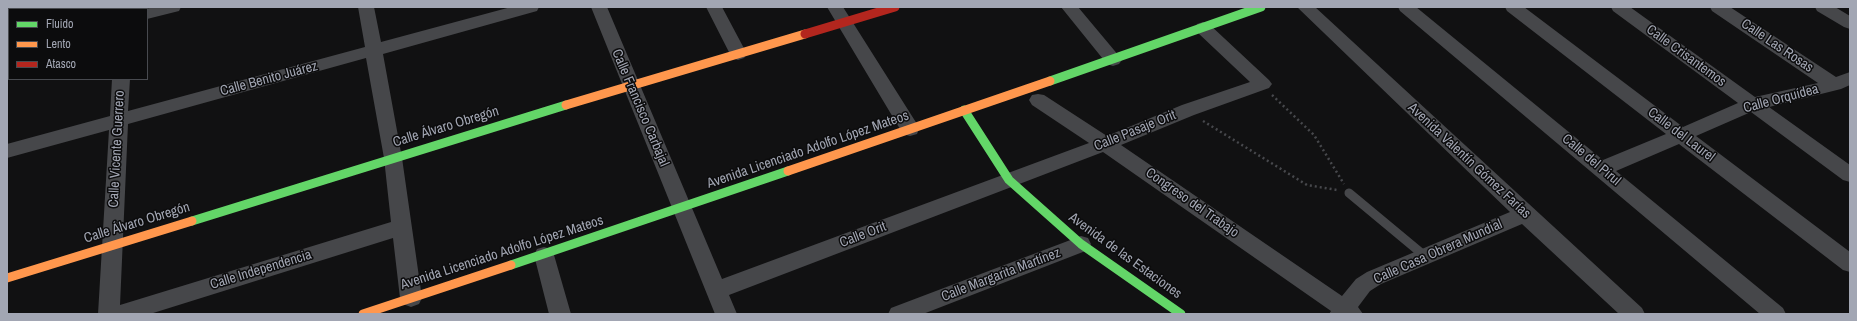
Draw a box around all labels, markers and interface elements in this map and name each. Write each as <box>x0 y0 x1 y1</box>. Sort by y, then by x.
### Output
legend <box>8 8 148 80</box>
text: Fluido <box>46 16 73 32</box>
street label: Calle Las Rosas <box>1738 16 1816 76</box>
street label: Calle Crisantemos <box>1643 21 1729 91</box>
text: Lento <box>46 36 71 52</box>
street label: Calle Francisco Carbajal <box>608 47 672 169</box>
text: Atasco <box>46 56 76 72</box>
street label: Calle Benito Juárez <box>218 58 320 100</box>
street label: Calle Orquídea <box>1742 81 1820 117</box>
street label: Calle Vicente Guerrero <box>106 90 128 208</box>
street label: Avenida Valentín Gómez Farías <box>1404 100 1534 222</box>
street label: Calle Álvaro Obregón <box>391 103 501 151</box>
street label: Calle del Laurel <box>1644 104 1718 166</box>
street label: Avenida Licenciado Adolfo López Mateos <box>705 107 911 193</box>
street label: Calle Pasaje Orit <box>1092 107 1178 155</box>
street label: Calle del Pirul <box>1558 131 1624 189</box>
street label: Congreso del Trabajo <box>1142 165 1242 241</box>
street label: Calle Álvaro Obregón <box>82 199 192 247</box>
street label: Avenida de las Estaciones <box>1065 209 1185 303</box>
street label: Avenida Licenciado Adolfo López Mateos <box>398 212 606 294</box>
street label: Calle Casa Obrera Mundial <box>1371 216 1505 288</box>
street label: Calle Orit <box>837 218 889 252</box>
street label: Calle Margarita Martínez <box>939 245 1063 305</box>
street label: Calle Independencia <box>208 247 314 293</box>

